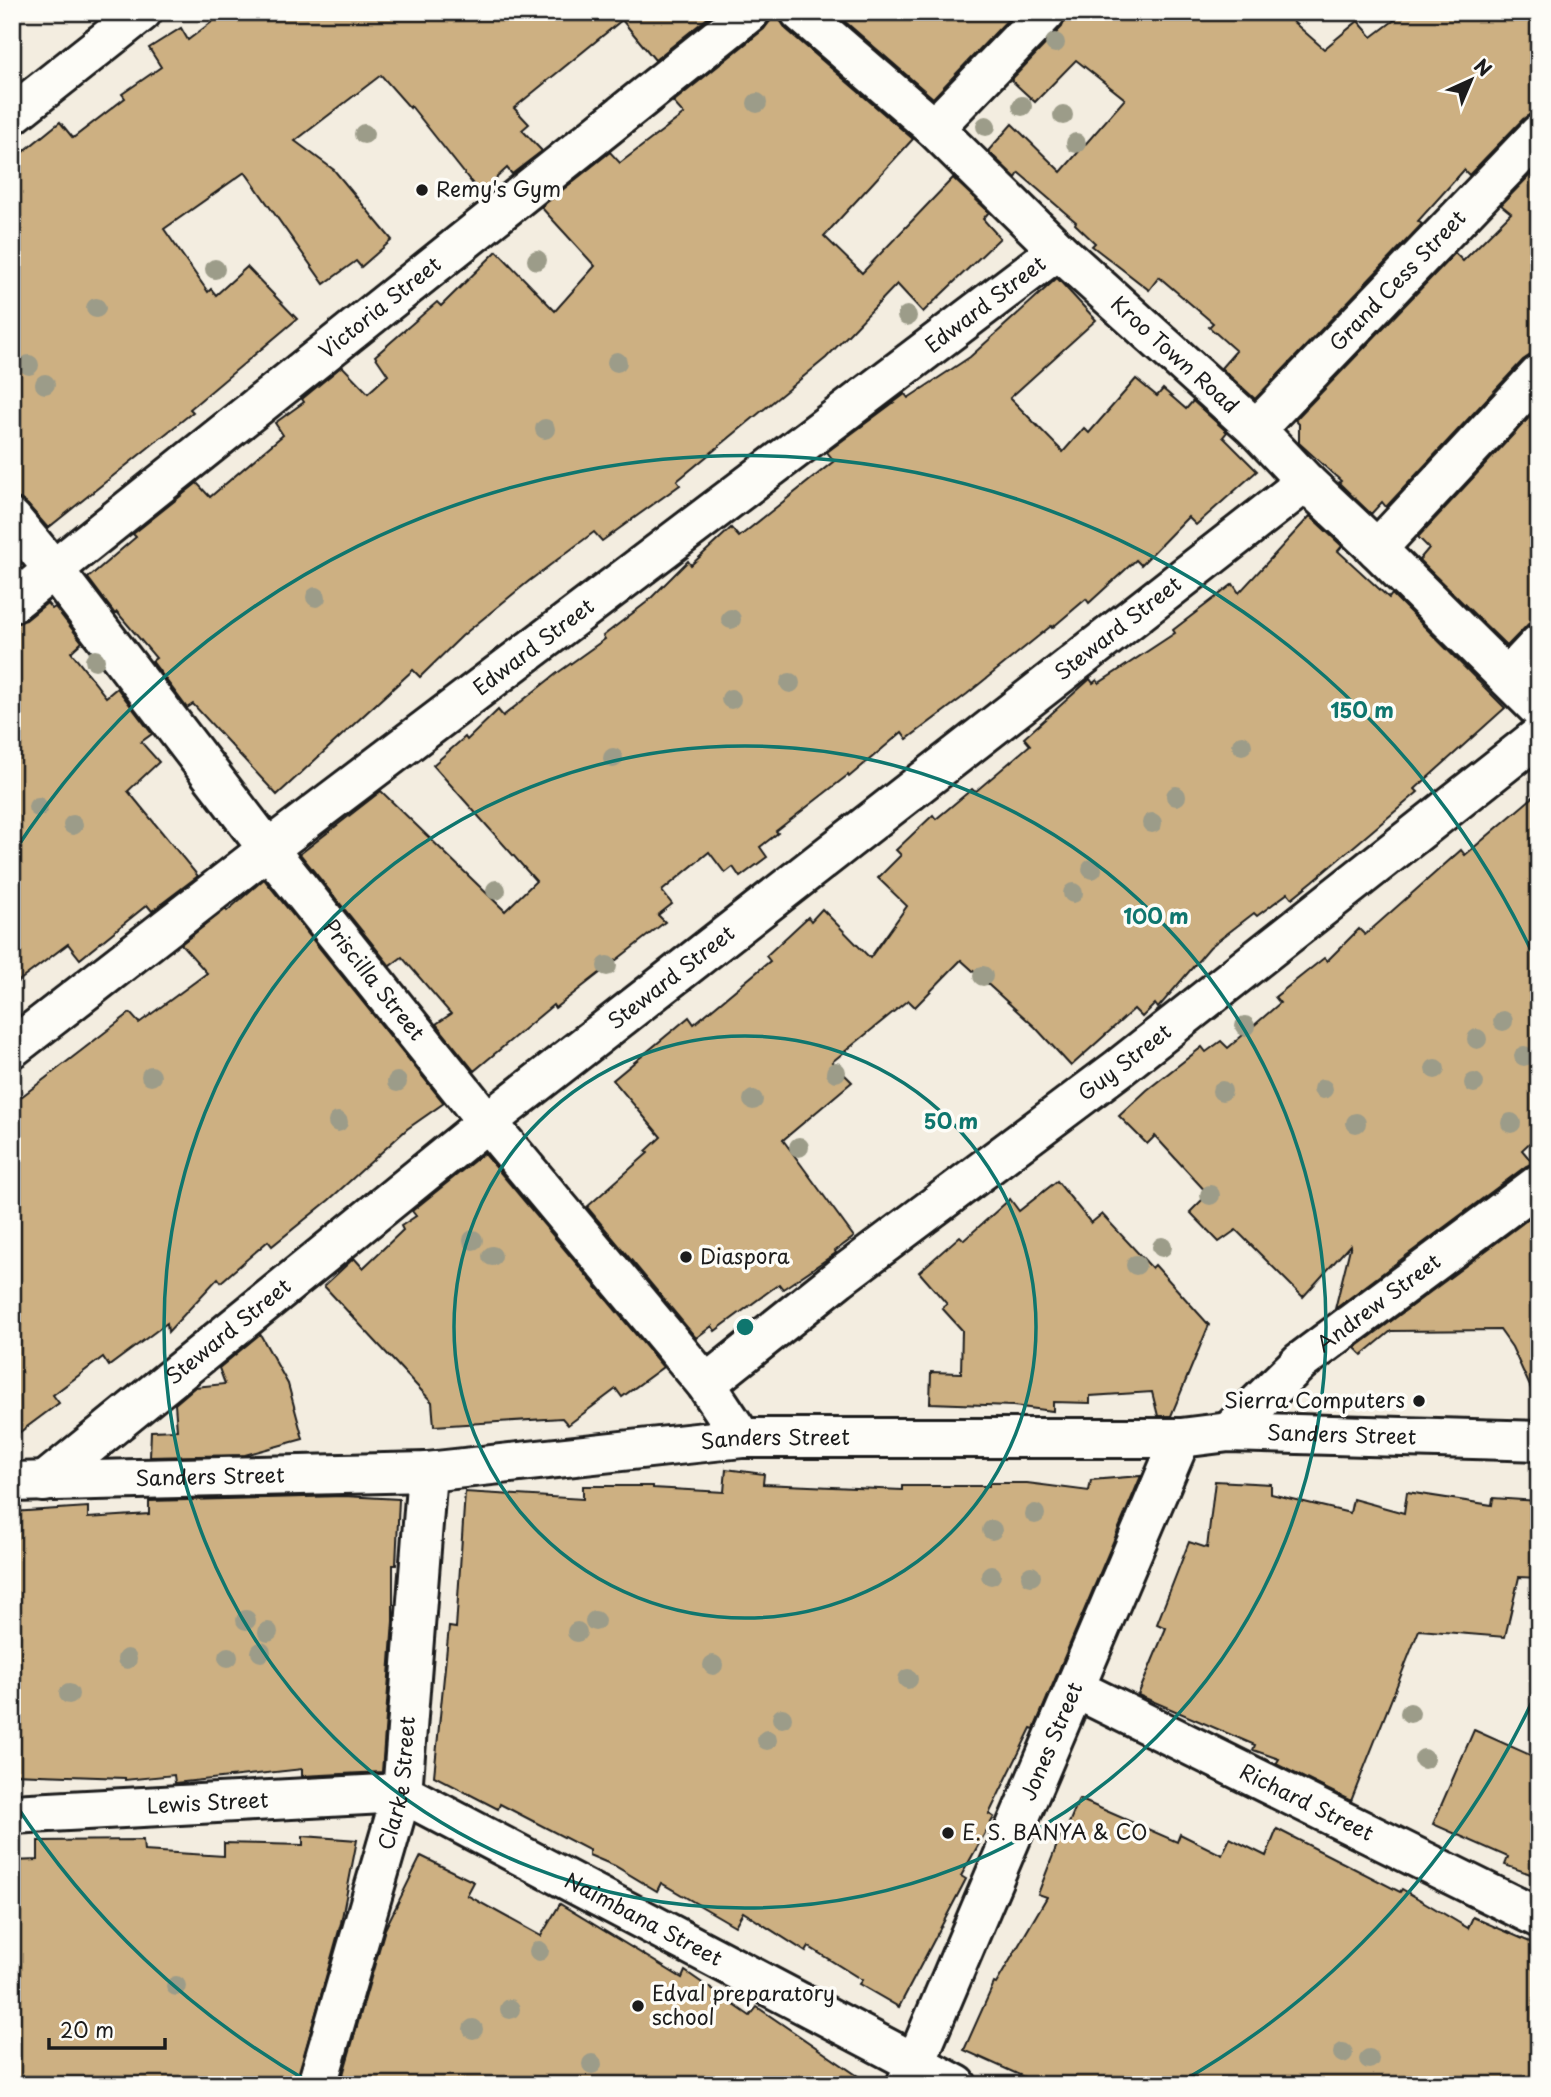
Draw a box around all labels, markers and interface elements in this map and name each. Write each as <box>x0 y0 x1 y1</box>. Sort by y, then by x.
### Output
north arrow <box>1436 46 1506 116</box>
text: N <box>1468 52 1499 82</box>
place label: Remy's Gym <box>436 172 561 204</box>
marker: Remy's Gym <box>414 182 430 198</box>
street label: Grand Cess Street <box>1321 202 1472 358</box>
street label: Edward Street <box>917 247 1052 360</box>
street label: Victoria Street <box>311 248 447 365</box>
street label: Kroo Town Road <box>1104 287 1247 420</box>
street label: Steward Street <box>1047 567 1187 687</box>
street label: Edward Street <box>466 589 600 702</box>
text: 150 m <box>1330 693 1394 725</box>
text: 100 m <box>1123 899 1189 931</box>
street label: Priscilla Street <box>316 911 434 1047</box>
street label: Steward Street <box>600 916 741 1036</box>
street label: Guy Street <box>1070 1015 1177 1108</box>
text: 50 m <box>924 1104 978 1136</box>
place label: Diaspora <box>700 1239 790 1271</box>
street label: Andrew Street <box>1309 1245 1447 1359</box>
marker: Diaspora <box>678 1249 694 1265</box>
street label: Steward Street <box>158 1270 297 1391</box>
centre of rings <box>733 1315 757 1339</box>
place label: Sierra Computers <box>1224 1383 1405 1415</box>
marker: Sierra Computers <box>1411 1393 1427 1409</box>
street label: Sanders Street <box>1267 1415 1417 1451</box>
street label: Sanders Street <box>699 1420 850 1456</box>
street label: Sanders Street <box>135 1457 285 1493</box>
street label: Jones Street <box>1011 1677 1089 1805</box>
street label: Clarke Street <box>368 1715 422 1854</box>
street label: Richard Street <box>1235 1754 1380 1848</box>
street label: Lewis Street <box>146 1782 269 1821</box>
place label: E. S. BANYA & CO <box>962 1815 1148 1847</box>
marker: E. S. BANYA & CO <box>940 1825 956 1841</box>
street label: Naimbana Street <box>559 1863 729 1973</box>
place label: Edval preparatory school <box>652 1976 835 2032</box>
marker: Edval preparatory school <box>630 1998 646 2014</box>
scale bar <box>49 2006 164 2050</box>
text: 20 m <box>60 2013 114 2045</box>

